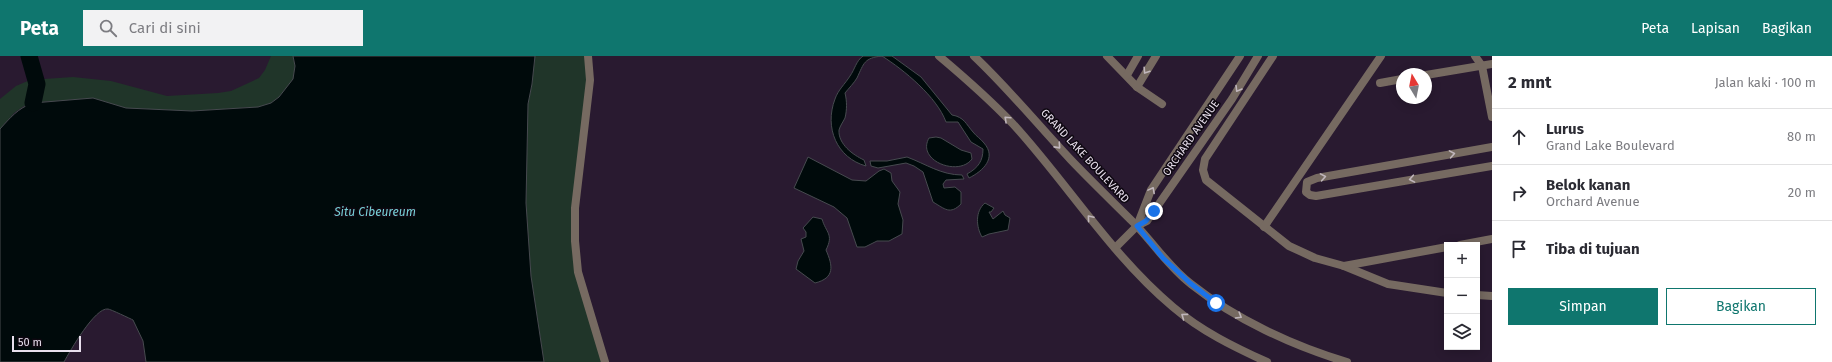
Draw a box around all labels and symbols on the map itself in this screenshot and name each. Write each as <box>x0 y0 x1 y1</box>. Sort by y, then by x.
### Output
one-way arrow <box>1144 67 1151 74</box>
north arrow <box>1396 68 1432 104</box>
one-way arrow <box>1235 85 1242 92</box>
street label: ORCHARD AVENUE <box>1160 97 1222 178</box>
street label: GRAND LAKE BOULEVARD <box>1038 106 1132 206</box>
one-way arrow <box>1004 116 1012 123</box>
one-way arrow <box>1054 141 1061 148</box>
one-way arrow <box>1448 151 1455 159</box>
one-way arrow <box>1320 173 1327 181</box>
one-way arrow <box>1409 175 1415 183</box>
one-way arrow <box>1147 187 1154 194</box>
route end <box>1145 202 1163 220</box>
water label: Situ Cibeureum <box>333 205 416 219</box>
one-way arrow <box>1088 215 1095 223</box>
route start <box>1207 294 1225 312</box>
one-way arrow <box>1235 311 1242 318</box>
one-way arrow <box>1182 314 1189 321</box>
scale bar <box>12 334 81 353</box>

